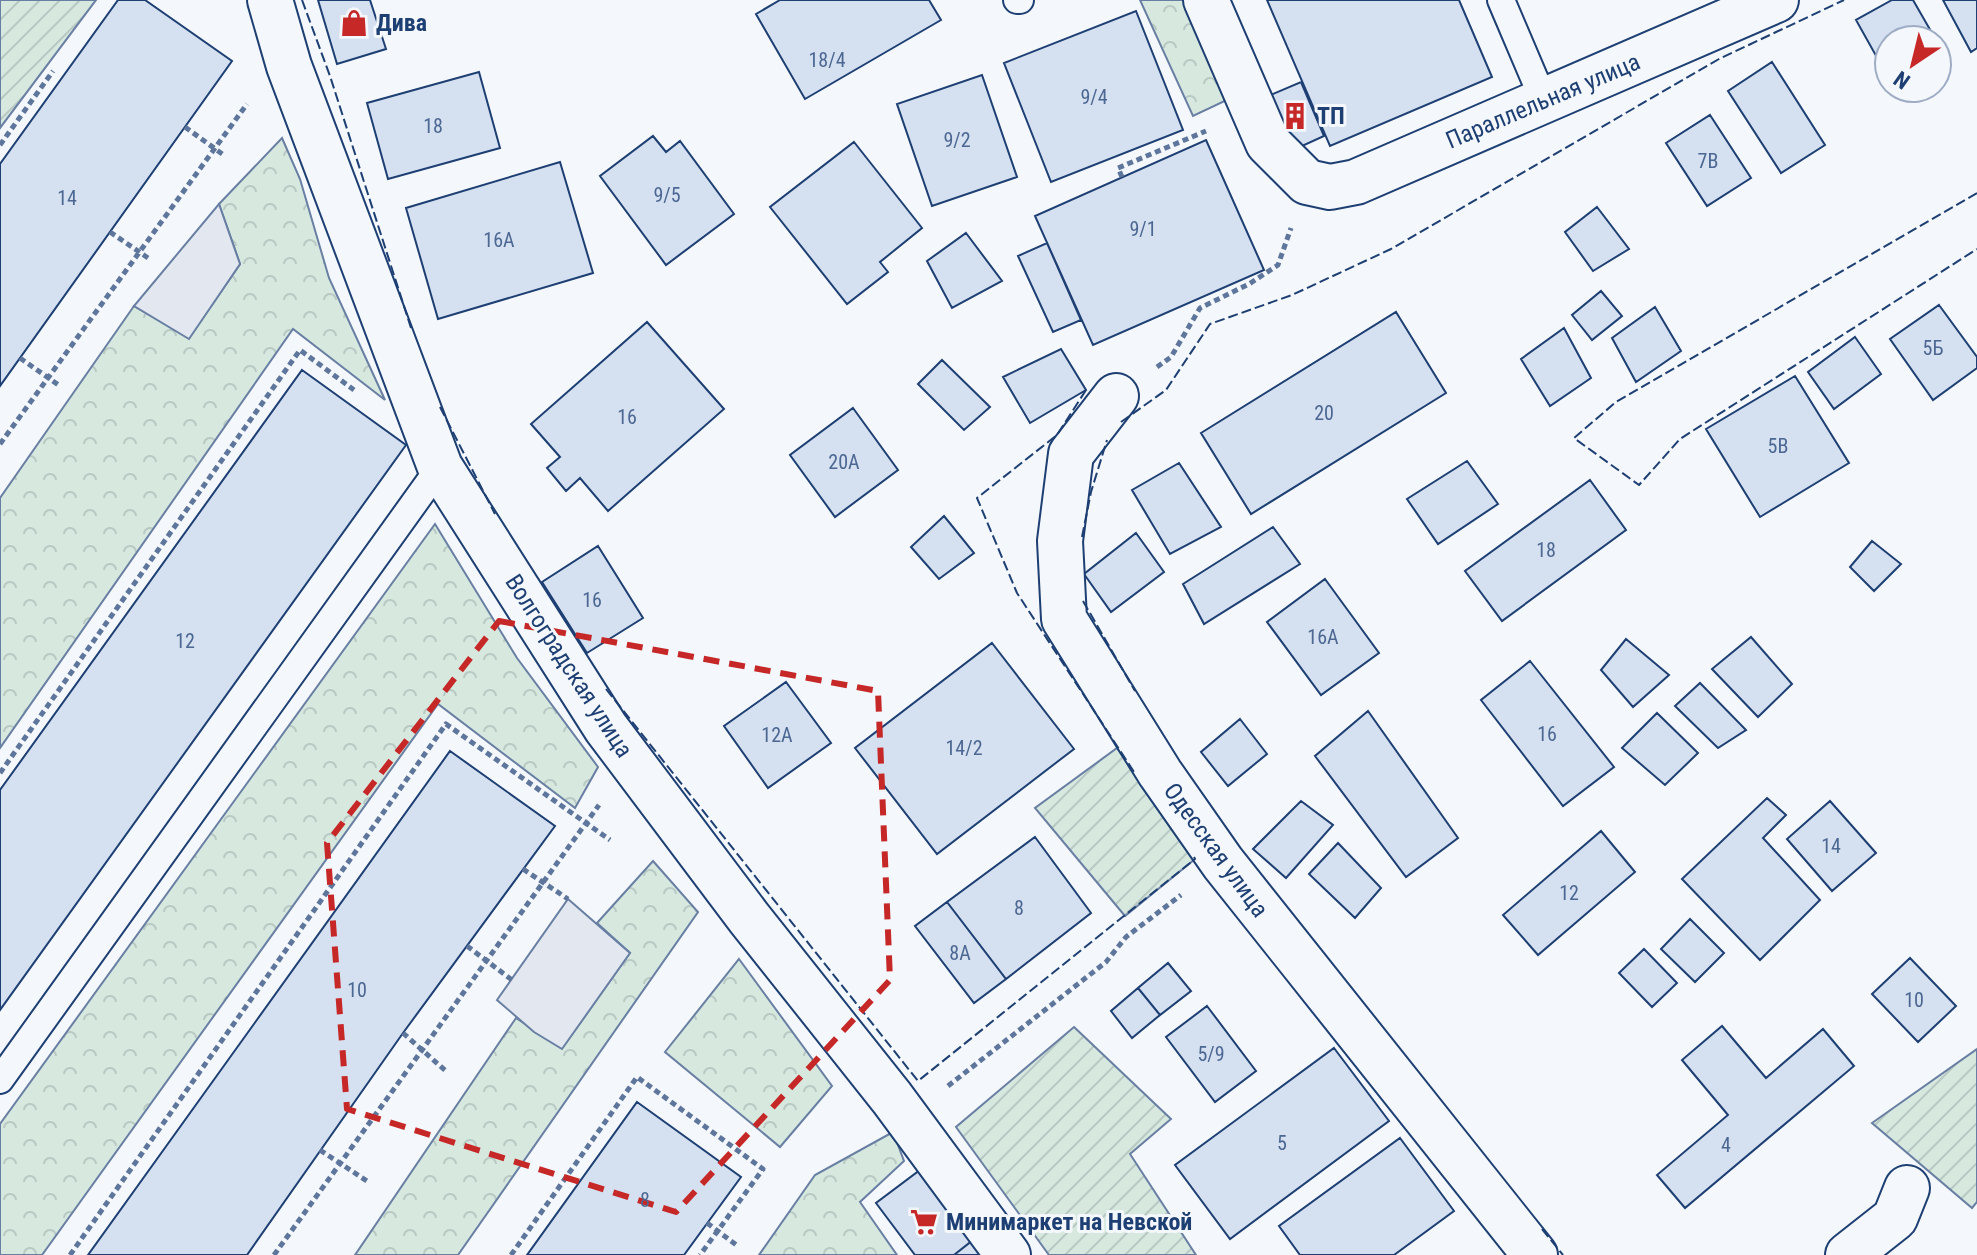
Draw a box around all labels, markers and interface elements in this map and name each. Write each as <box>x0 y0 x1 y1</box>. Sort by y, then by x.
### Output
shop icon: Дива <box>339 8 369 38</box>
place label: Дива <box>376 9 427 37</box>
north arrow <box>1873 24 1953 104</box>
street label: Параллельная улица <box>1442 47 1644 155</box>
house number: 18/4 <box>808 48 846 72</box>
text: N <box>1889 66 1915 94</box>
house number: 9/4 <box>1080 85 1108 109</box>
building icon: ТП <box>1280 101 1310 131</box>
place label: ТП <box>1317 102 1345 130</box>
house number: 18 <box>423 114 443 138</box>
house number: 9/2 <box>943 128 971 152</box>
house number: 7В <box>1698 149 1718 173</box>
house number: 9/5 <box>653 183 681 207</box>
house number: 14 <box>57 186 77 210</box>
house number: 9/1 <box>1129 217 1157 241</box>
house number: 16А <box>483 228 515 252</box>
house number: 5Б <box>1923 336 1943 360</box>
house number: 20 <box>1314 401 1334 425</box>
house number: 16 <box>617 405 637 429</box>
house number: 5В <box>1768 434 1788 458</box>
house number: 20А <box>828 450 860 474</box>
house number: 18 <box>1536 538 1556 562</box>
street label: Волгоградская улица <box>499 569 639 763</box>
house number: 16 <box>582 588 602 612</box>
house number: 16А <box>1307 625 1339 649</box>
house number: 12 <box>175 629 195 653</box>
house number: 16 <box>1537 722 1557 746</box>
house number: 12А <box>761 723 793 747</box>
house number: 14/2 <box>945 736 983 760</box>
street label: Одесская улица <box>1158 777 1274 923</box>
house number: 14 <box>1821 834 1841 858</box>
house number: 12 <box>1559 881 1579 905</box>
house number: 8 <box>1014 896 1024 920</box>
house number: 8А <box>949 941 971 965</box>
house number: 10 <box>347 978 367 1002</box>
house number: 10 <box>1904 988 1924 1012</box>
house number: 5/9 <box>1197 1042 1225 1066</box>
house number: 5 <box>1277 1131 1287 1155</box>
house number: 4 <box>1721 1133 1731 1157</box>
house number: 8 <box>640 1188 650 1212</box>
supermarket icon: Минимаркет на Невской <box>909 1207 939 1237</box>
place label: Минимаркет на Невской <box>946 1208 1192 1236</box>

